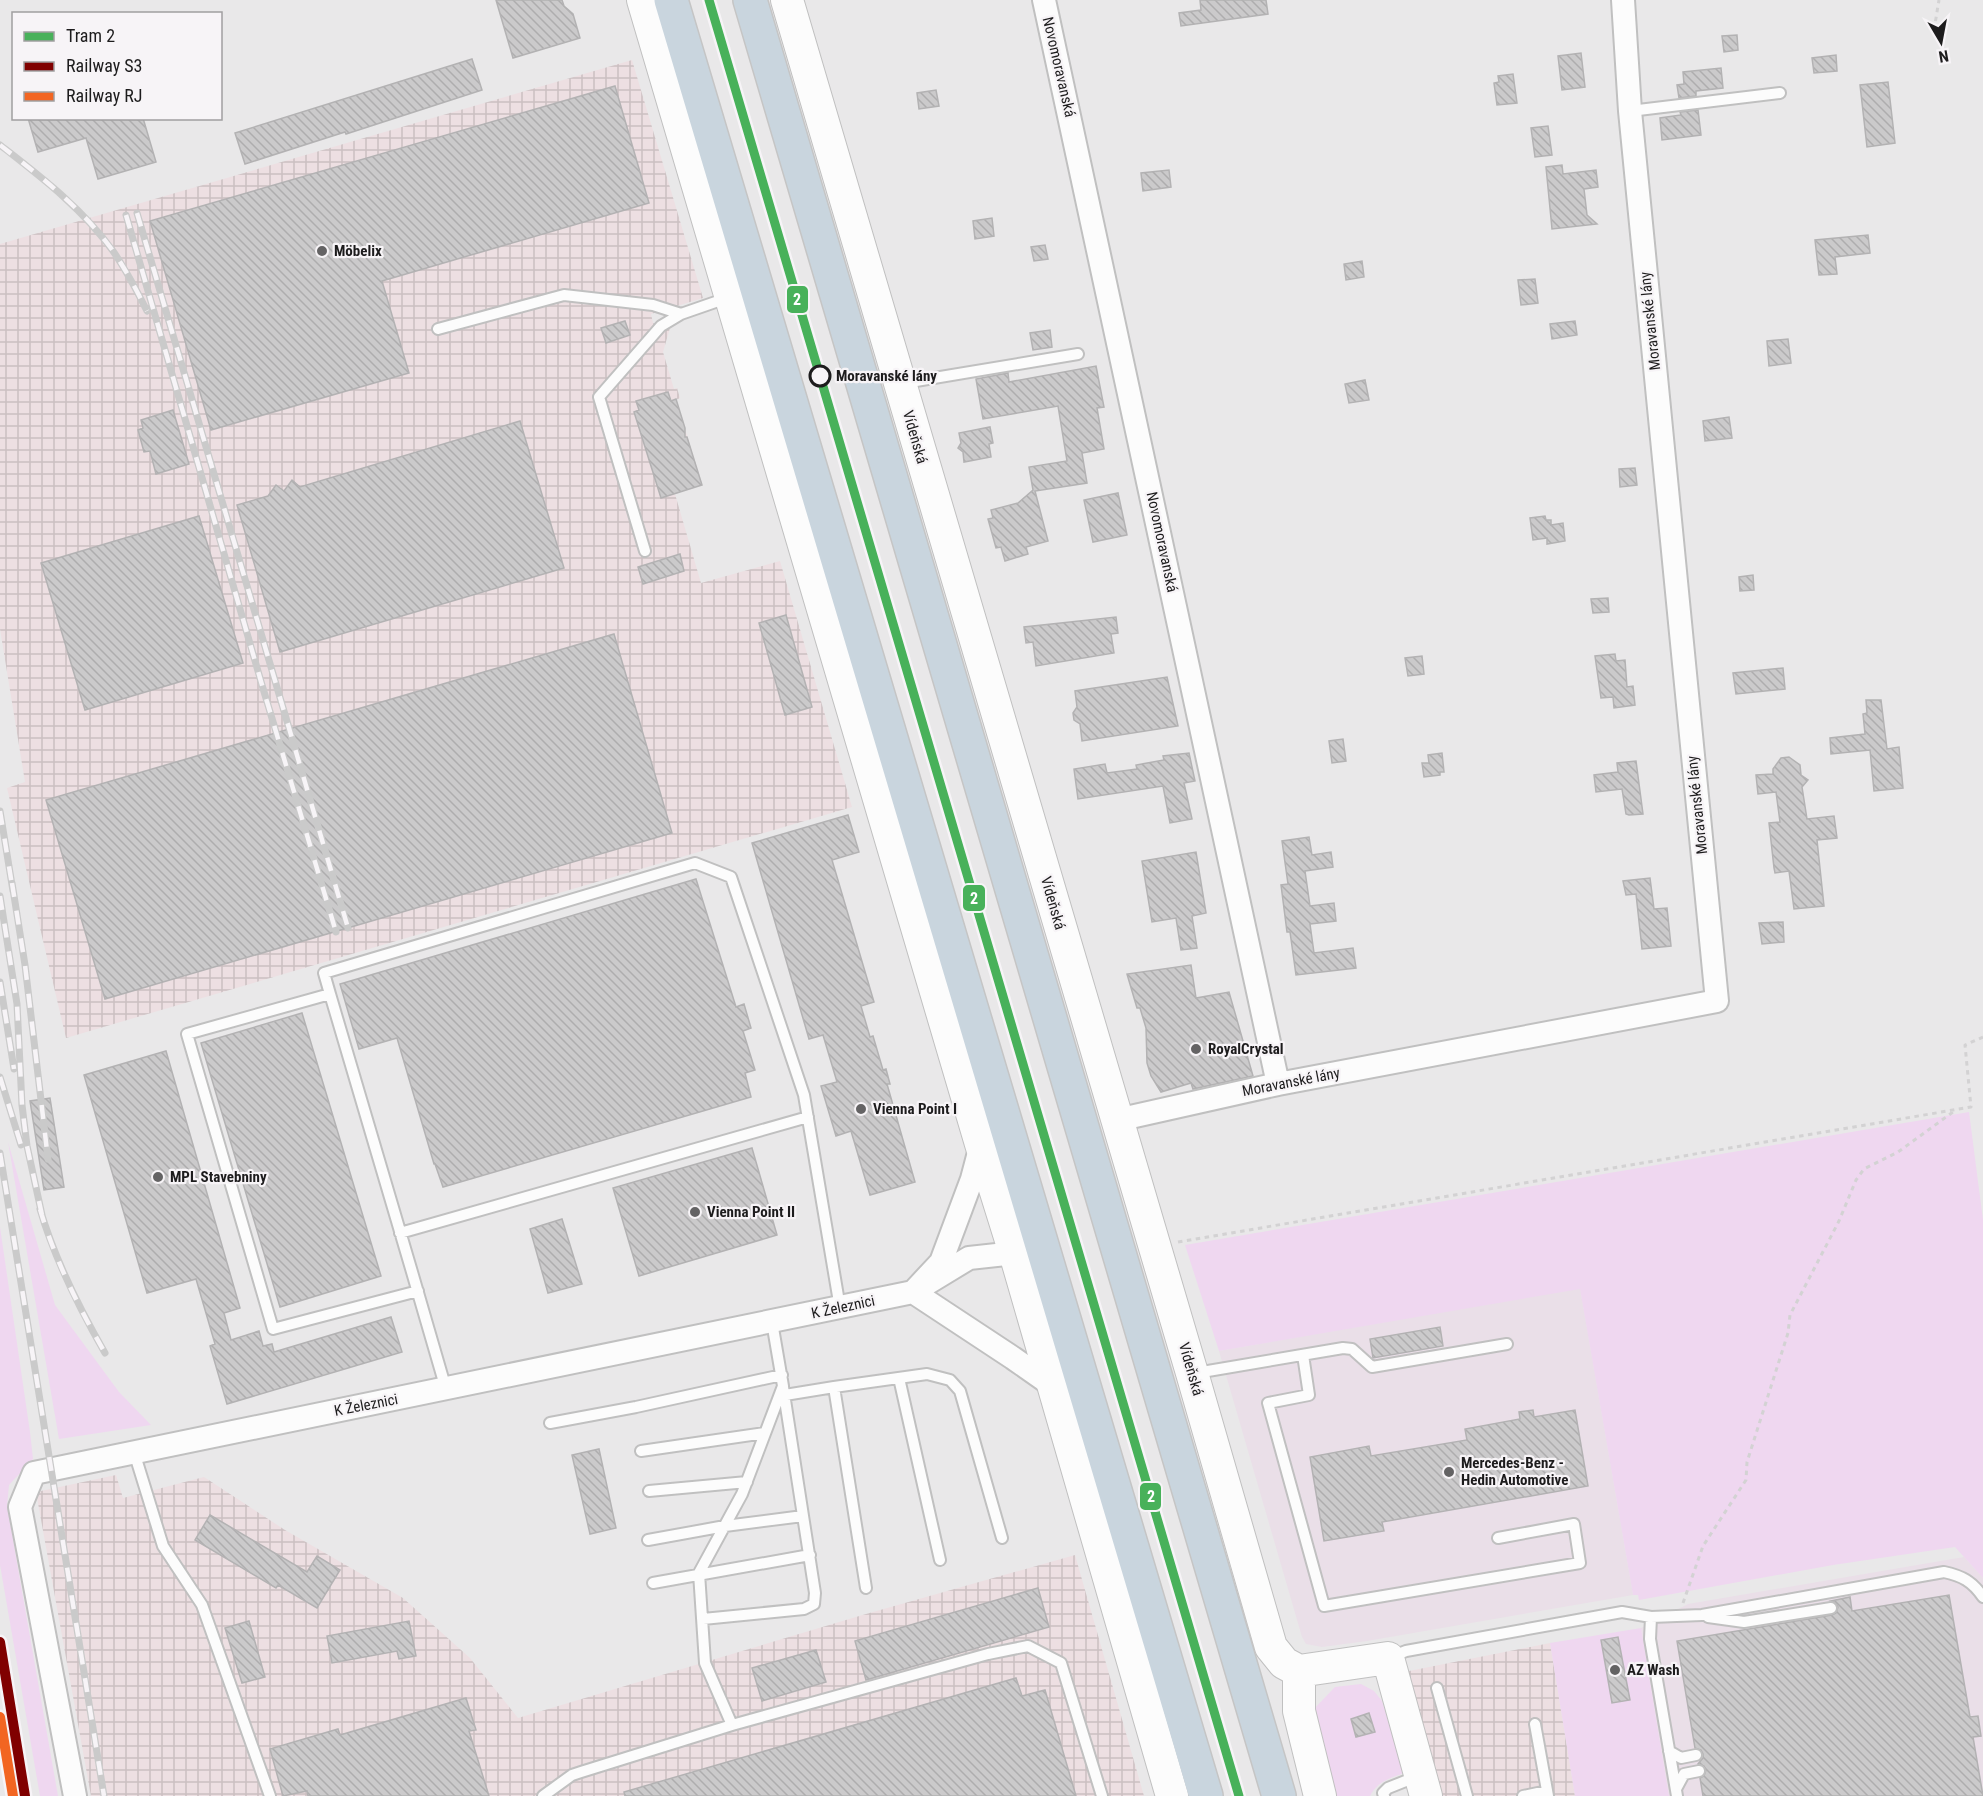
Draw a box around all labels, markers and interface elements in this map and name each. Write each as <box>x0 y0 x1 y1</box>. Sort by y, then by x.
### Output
legend <box>12 12 222 120</box>
north arrow <box>1911 12 1971 72</box>
street label: Novomoravanská <box>1039 15 1079 119</box>
text: Tram 2 <box>66 25 115 46</box>
text: N <box>1937 46 1950 66</box>
text: Railway S3 <box>66 55 142 76</box>
text: Railway RJ <box>66 85 143 106</box>
place label: Möbelix <box>334 242 382 260</box>
marker: Möbelix <box>315 244 329 258</box>
street label: Moravanské lány <box>1636 271 1664 371</box>
line badge: 2 <box>786 285 809 314</box>
text: 2 <box>793 290 801 309</box>
marker: Moravanské lány <box>809 365 831 387</box>
place label: Moravanské lány <box>836 367 937 385</box>
street label: Vídeňská <box>899 408 931 466</box>
street label: Novomoravanská <box>1143 490 1181 594</box>
street label: Moravanské lány <box>1683 755 1711 855</box>
street label: Vídeňská <box>1037 874 1069 932</box>
line badge: 2 <box>962 884 986 912</box>
text: 2 <box>970 889 978 908</box>
place label: RoyalCrystal <box>1208 1040 1284 1058</box>
marker: RoyalCrystal <box>1189 1042 1203 1056</box>
street label: Moravanské lány <box>1241 1064 1341 1100</box>
place label: Vienna Point I <box>873 1100 957 1118</box>
marker: Vienna Point I <box>854 1102 868 1116</box>
place label: MPL Stavebniny <box>170 1168 267 1186</box>
marker: MPL Stavebniny <box>151 1170 165 1184</box>
place label: Vienna Point II <box>707 1203 795 1221</box>
marker: Vienna Point II <box>688 1205 702 1219</box>
street label: K Železnici <box>810 1291 876 1323</box>
street label: Vídeňská <box>1175 1340 1207 1398</box>
street label: K Železnici <box>333 1390 399 1420</box>
place label: Mercedes-Benz - Hedin Automotive <box>1461 1454 1568 1489</box>
marker: Mercedes-Benz - Hedin Automotive <box>1442 1465 1456 1479</box>
line badge: 2 <box>1139 1482 1162 1511</box>
text: 2 <box>1147 1487 1155 1506</box>
place label: AZ Wash <box>1627 1661 1680 1679</box>
marker: AZ Wash <box>1608 1663 1622 1677</box>

